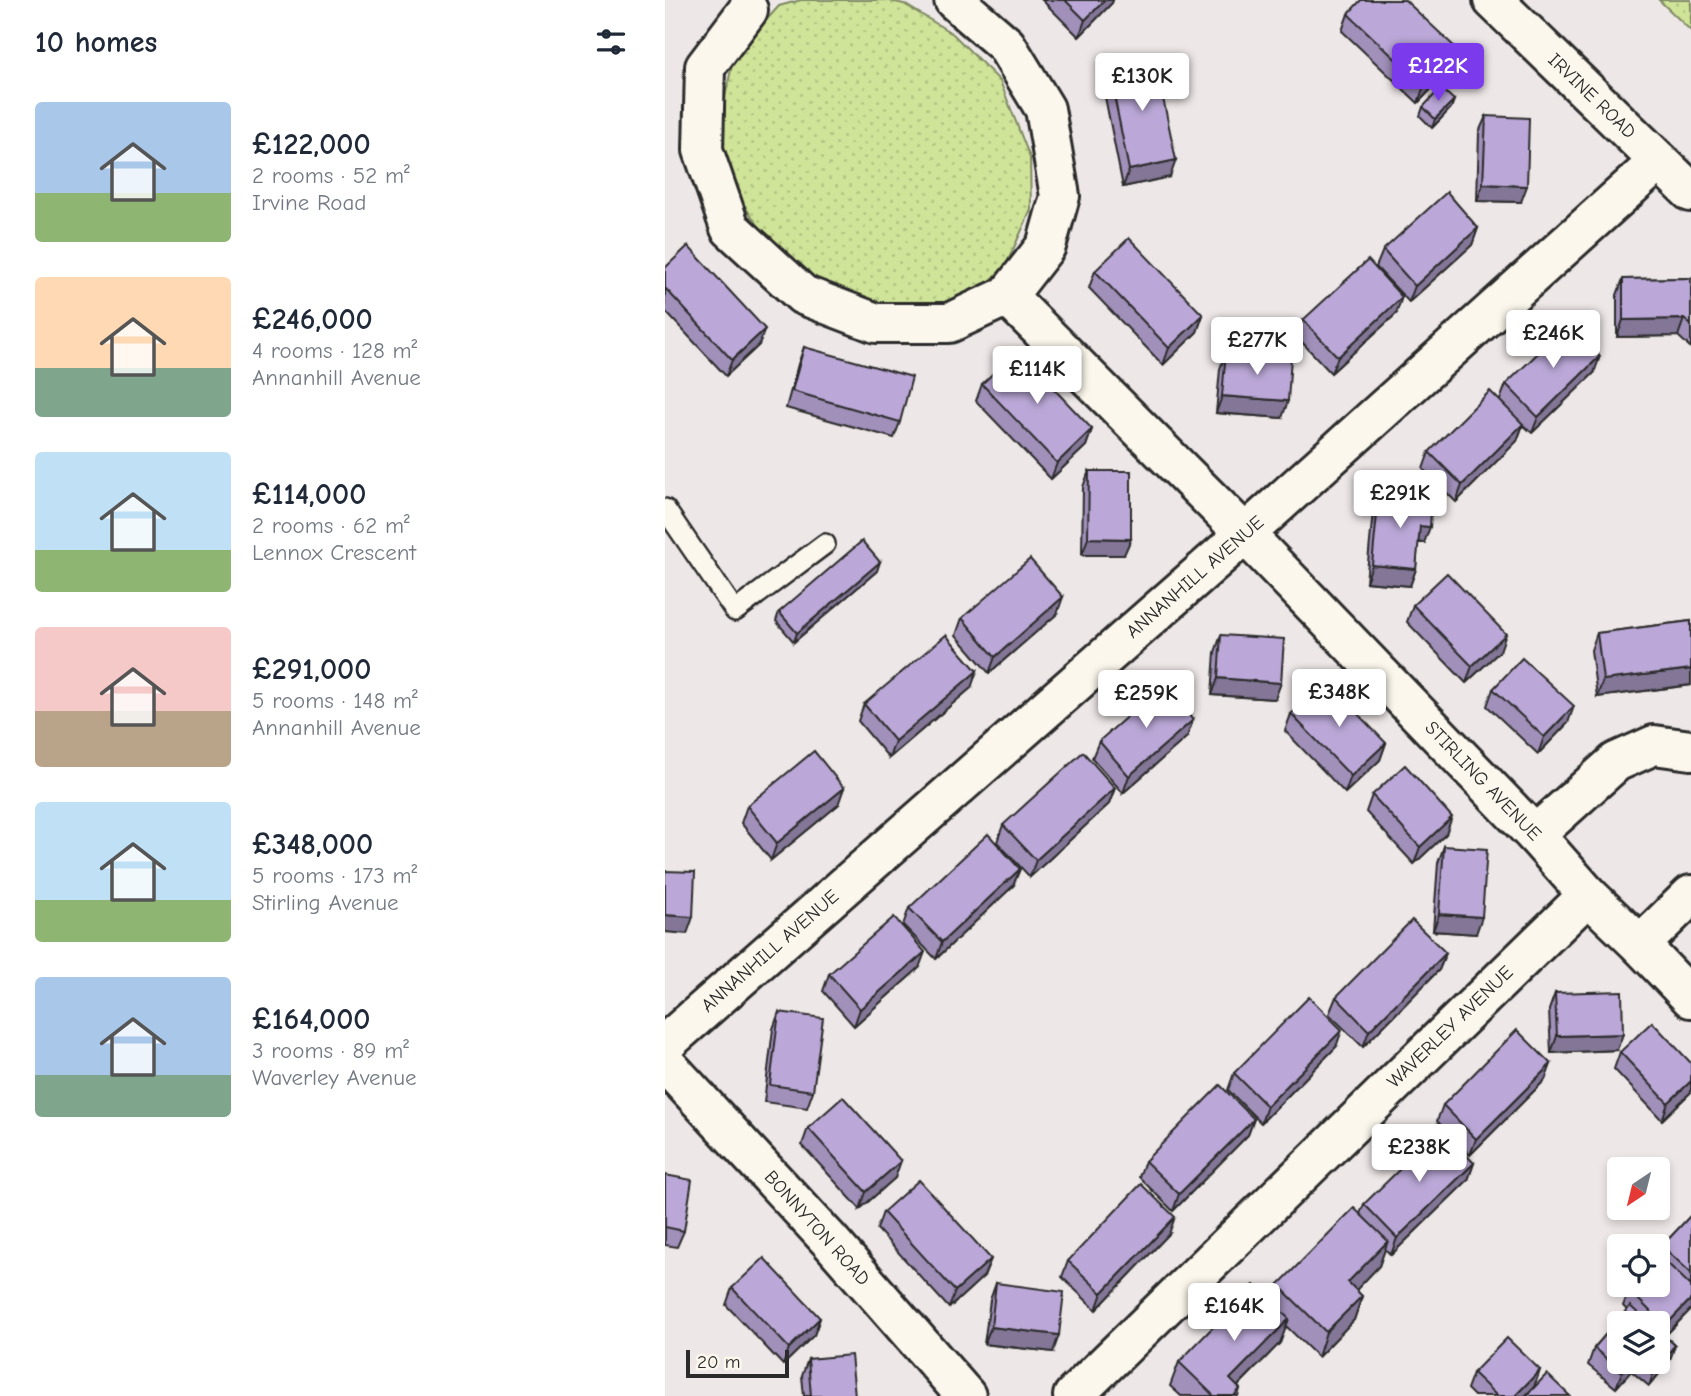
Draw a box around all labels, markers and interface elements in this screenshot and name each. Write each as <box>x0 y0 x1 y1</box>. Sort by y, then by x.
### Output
icon: filters <box>592 23 630 61</box>
text: 10 homes <box>35 25 157 60</box>
pin: £122K <box>1389 43 1487 103</box>
street label: IRVINE ROAD <box>1544 49 1640 143</box>
text: £122K <box>1408 52 1468 79</box>
pin: £130K <box>1093 54 1191 113</box>
text: £130K <box>1111 62 1173 89</box>
text: £122,000 <box>252 127 371 162</box>
icon: home <box>91 130 175 214</box>
text: 2 rooms · 52 m² <box>252 162 410 189</box>
text: Irvine Road <box>252 189 367 216</box>
text: £246,000 <box>252 302 373 337</box>
icon: home <box>91 305 175 389</box>
pin: £246K <box>1504 310 1602 370</box>
pin: £277K <box>1208 318 1306 377</box>
text: £246K <box>1522 319 1584 346</box>
text: £277K <box>1227 326 1287 353</box>
text: 4 rooms · 128 m² <box>252 337 417 364</box>
pin: £114K <box>988 346 1086 406</box>
text: £114K <box>1009 355 1065 382</box>
text: Annanhill Avenue <box>252 364 421 391</box>
pin: £291K <box>1351 470 1449 530</box>
text: £114,000 <box>252 477 366 512</box>
text: £291K <box>1370 479 1430 506</box>
icon: home <box>91 480 175 564</box>
street label: ANNANHILL AVENUE <box>1122 511 1268 643</box>
text: 2 rooms · 62 m² <box>252 512 410 539</box>
text: Lennox Crescent <box>252 539 416 566</box>
text: £291,000 <box>252 652 371 687</box>
icon: home <box>91 655 175 739</box>
pin: £259K <box>1097 670 1195 730</box>
pin: £348K <box>1290 670 1388 729</box>
text: £348K <box>1308 678 1370 705</box>
text: £259K <box>1114 679 1178 706</box>
text: 5 rooms · 148 m² <box>252 687 418 714</box>
text: Annanhill Avenue <box>252 714 421 741</box>
street label: STIRLING AVENUE <box>1420 717 1546 845</box>
text: £348,000 <box>252 827 373 862</box>
icon: home <box>91 830 175 914</box>
text: 5 rooms · 173 m² <box>252 862 417 889</box>
street label: ANNANHILL AVENUE <box>697 885 843 1017</box>
text: Stirling Avenue <box>252 889 399 916</box>
street label: WAVERLEY AVENUE <box>1383 961 1517 1093</box>
text: £164,000 <box>252 1002 371 1037</box>
icon: home <box>91 1005 175 1089</box>
text: 3 rooms · 89 m² <box>252 1037 409 1064</box>
text: Waverley Avenue <box>252 1064 417 1091</box>
pin: £238K <box>1370 1124 1468 1184</box>
text: £238K <box>1388 1133 1450 1160</box>
north arrow <box>1607 1157 1669 1220</box>
map controls <box>1607 1157 1670 1374</box>
street label: BONNYTON ROAD <box>760 1166 874 1290</box>
button: locate <box>1607 1234 1670 1297</box>
pin: £164K <box>1185 1284 1283 1343</box>
text: £164K <box>1204 1292 1264 1319</box>
button: layers <box>1607 1311 1670 1374</box>
scale bar <box>686 1347 789 1379</box>
text: 20 m <box>697 1351 741 1373</box>

